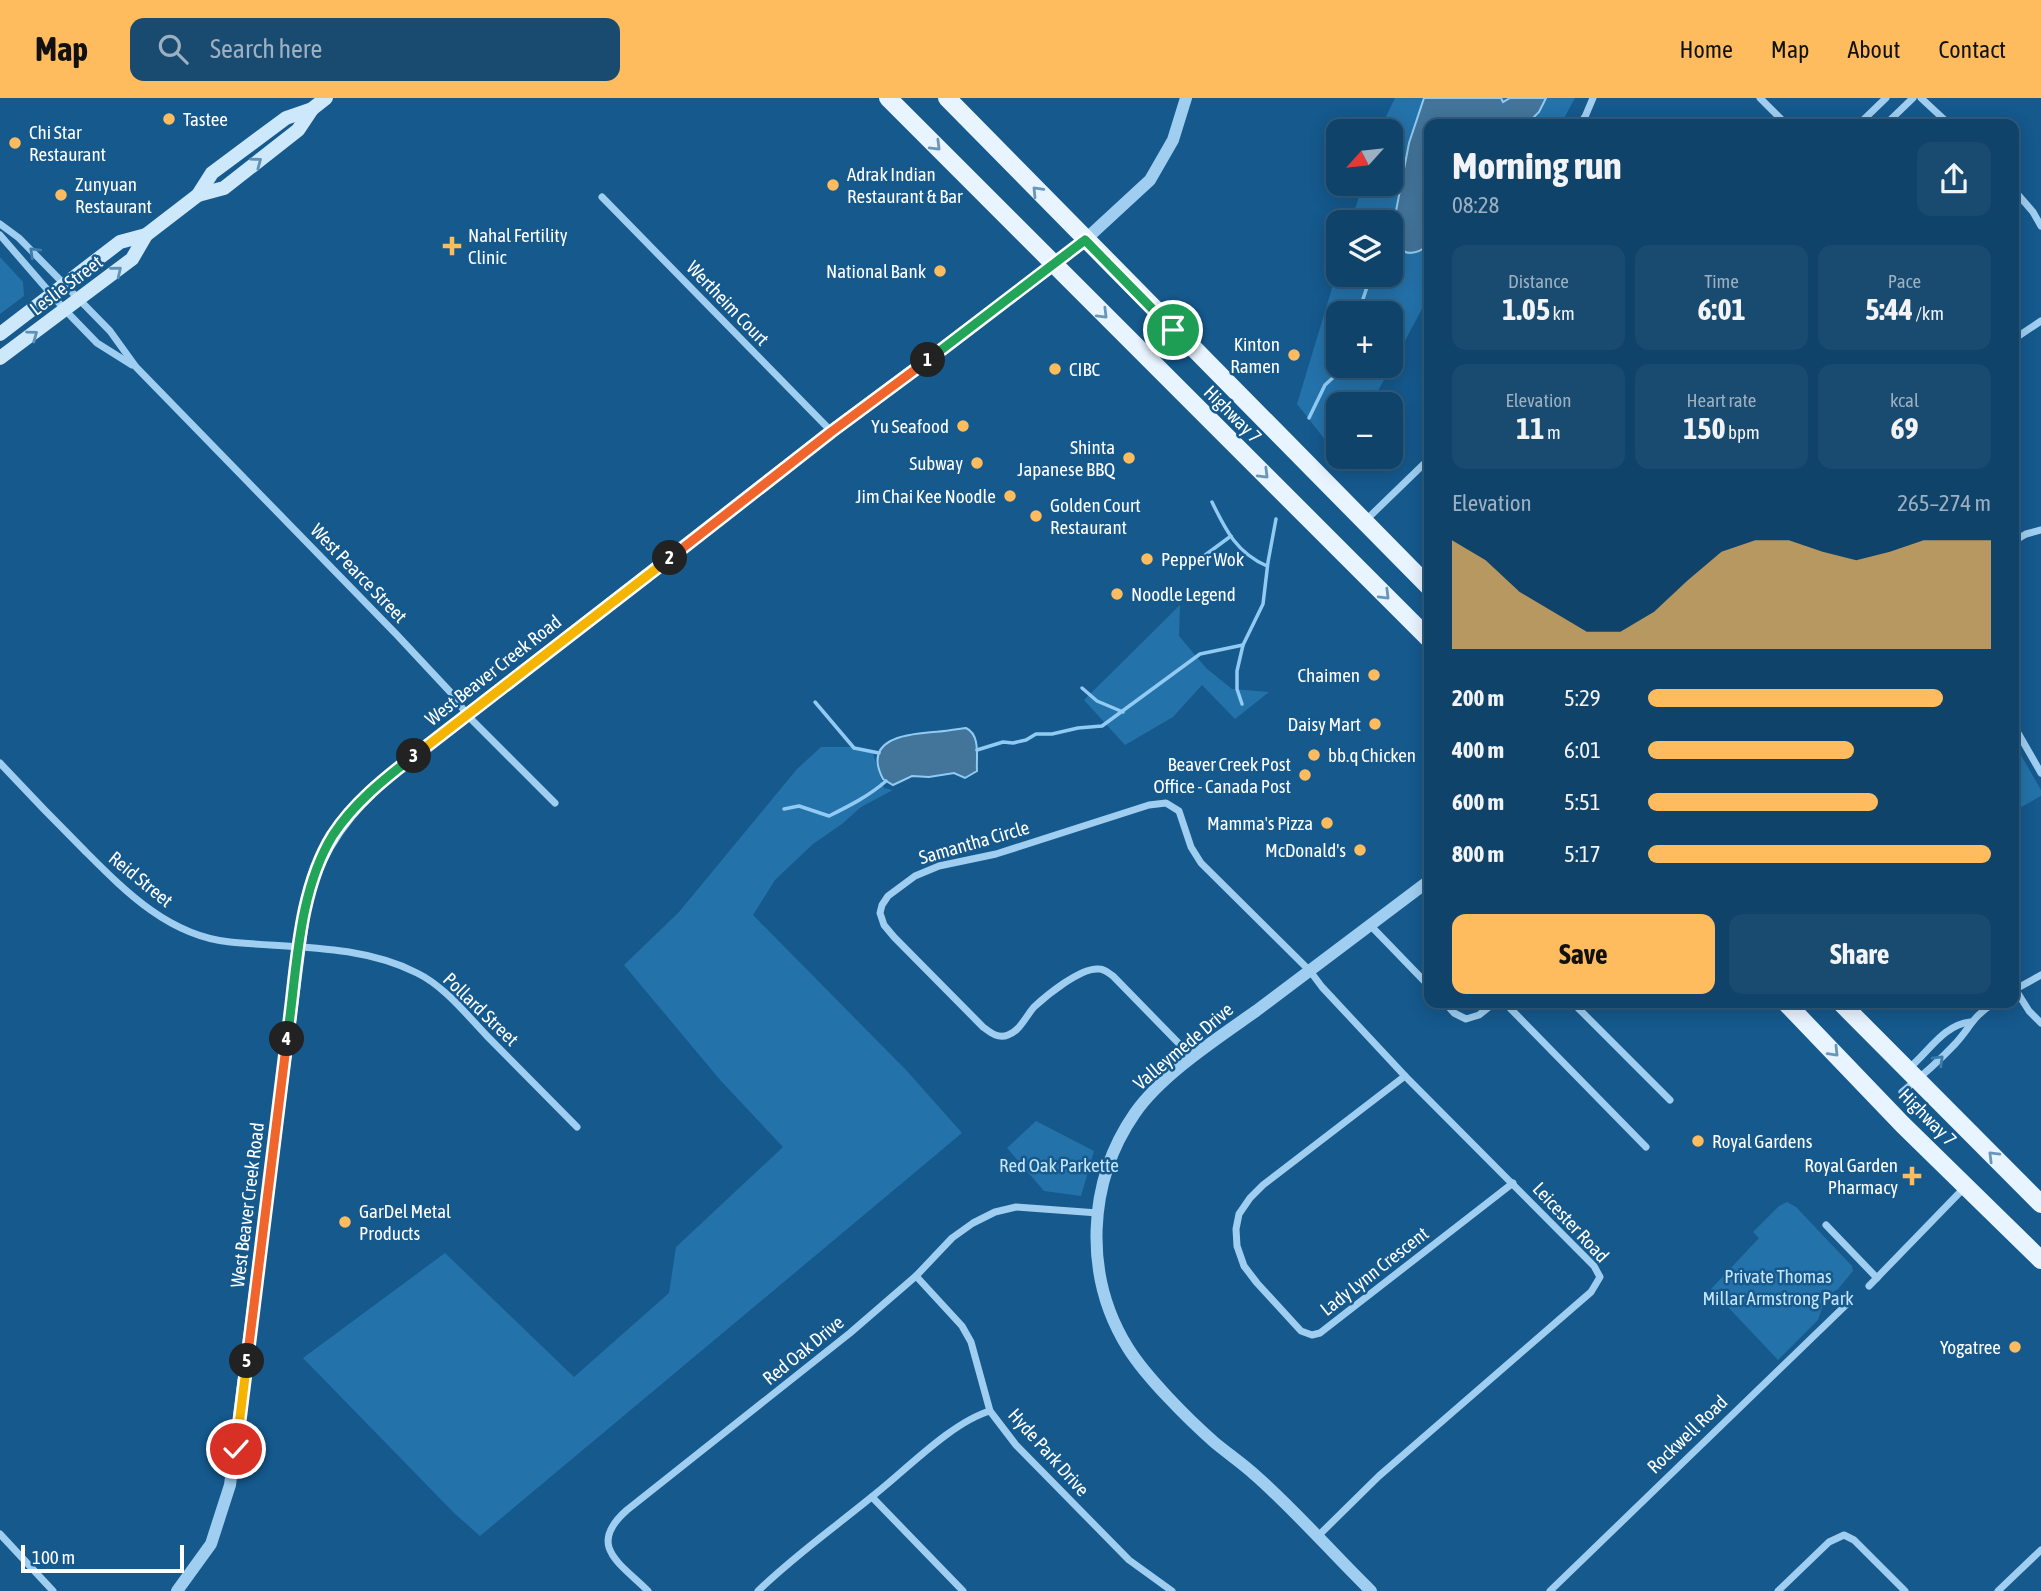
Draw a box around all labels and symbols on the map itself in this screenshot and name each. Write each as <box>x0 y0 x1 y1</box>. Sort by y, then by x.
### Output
place label: Tastee <box>183 108 228 130</box>
marker: Tastee <box>161 111 177 127</box>
north arrow <box>1326 119 1404 196</box>
place label: Chi Star Restaurant <box>29 121 106 165</box>
marker: Chi Star Restaurant <box>7 135 23 151</box>
one-way arrow <box>928 138 941 151</box>
one-way arrow <box>249 158 262 171</box>
place label: Adrak Indian Restaurant & Bar <box>847 163 963 207</box>
place label: Zunyuan Restaurant <box>75 173 152 217</box>
marker: Adrak Indian Restaurant & Bar <box>825 177 841 193</box>
one-way arrow <box>1033 186 1046 199</box>
marker: Zunyuan Restaurant <box>53 187 69 203</box>
place label: Nahal Fertility Clinic <box>468 224 568 268</box>
marker: Nahal Fertility Clinic <box>442 236 462 256</box>
one-way arrow <box>29 248 42 261</box>
street label: Leslie Street <box>25 251 107 319</box>
street label: Wertheim Court <box>682 256 774 350</box>
place label: National Bank <box>826 260 927 282</box>
marker: National Bank <box>932 263 948 279</box>
one-way arrow <box>108 267 121 279</box>
pin <box>1143 300 1203 360</box>
one-way arrow <box>1094 305 1107 318</box>
one-way arrow <box>25 330 38 343</box>
place label: Kinton Ramen <box>1230 333 1280 377</box>
pin: 1 <box>911 342 946 378</box>
marker: Kinton Ramen <box>1286 347 1302 363</box>
place label: CIBC <box>1069 358 1100 380</box>
marker: CIBC <box>1047 361 1063 377</box>
street label: Highway 7 <box>1200 381 1266 447</box>
place label: Yu Seafood <box>871 415 949 437</box>
marker: Yu Seafood <box>955 418 971 434</box>
place label: Shinta Japanese BBQ <box>1017 436 1116 480</box>
marker: Shinta Japanese BBQ <box>1121 450 1137 466</box>
place label: Subway <box>909 452 963 474</box>
marker: Subway <box>969 455 985 471</box>
one-way arrow <box>1255 466 1268 479</box>
place label: Jim Chai Kee Noodle <box>855 485 996 507</box>
marker: Jim Chai Kee Noodle <box>1002 488 1018 504</box>
place label: Golden Court Restaurant <box>1050 494 1141 538</box>
marker: Golden Court Restaurant <box>1028 508 1044 524</box>
street label: West Pearce Street <box>306 519 412 627</box>
pin: 2 <box>652 540 688 575</box>
place label: Pepper Wok <box>1161 548 1245 570</box>
marker: Pepper Wok <box>1139 551 1155 567</box>
place label: Noodle Legend <box>1131 583 1236 605</box>
marker: Noodle Legend <box>1109 586 1125 602</box>
one-way arrow <box>1376 587 1389 600</box>
street label: West Beaver Creek Road <box>421 610 565 730</box>
place label: Chaimen <box>1298 664 1360 686</box>
marker: Chaimen <box>1366 667 1382 683</box>
place label: Daisy Mart <box>1288 713 1361 735</box>
marker: Daisy Mart <box>1367 716 1383 732</box>
pin: 3 <box>396 738 432 774</box>
place label: bb.q Chicken <box>1328 744 1416 766</box>
marker: bb.q Chicken <box>1306 747 1322 763</box>
place label: Beaver Creek Post Office - Canada Post <box>1154 753 1291 797</box>
marker: Beaver Creek Post Office - Canada Post <box>1297 767 1313 783</box>
place label: Mamma's Pizza <box>1207 812 1313 834</box>
marker: Mamma's Pizza <box>1319 815 1335 831</box>
street label: Samantha Circle <box>916 816 1032 868</box>
place label: McDonald's <box>1265 839 1346 861</box>
marker: McDonald's <box>1352 842 1368 858</box>
street label: Reid Street <box>105 847 177 911</box>
street label: Pollard Street <box>439 968 523 1050</box>
street label: Valleymede Drive <box>1129 998 1237 1094</box>
pin: 4 <box>270 1021 304 1056</box>
one-way arrow <box>1825 1043 1838 1056</box>
one-way arrow <box>1931 1055 1944 1068</box>
street label: Highway 7 <box>1895 1084 1961 1150</box>
street label: West Beaver Creek Road <box>226 1121 268 1289</box>
place label: Royal Gardens <box>1712 1130 1813 1152</box>
marker: Royal Gardens <box>1690 1133 1706 1149</box>
one-way arrow <box>1989 1152 2001 1164</box>
park label: Red Oak Parkette <box>999 1154 1119 1176</box>
place label: Royal Garden Pharmacy <box>1804 1154 1898 1198</box>
marker: Royal Garden Pharmacy <box>1904 1168 1920 1184</box>
street label: Leicester Road <box>1528 1178 1614 1266</box>
place label: GarDel Metal Products <box>359 1200 451 1244</box>
marker: GarDel Metal Products <box>337 1214 353 1230</box>
street label: Lady Lynn Crescent <box>1316 1222 1432 1320</box>
park label: Private Thomas Millar Armstrong Park <box>1702 1265 1854 1309</box>
street label: Red Oak Drive <box>758 1311 848 1389</box>
place label: Yogatree <box>1940 1336 2001 1358</box>
marker: Yogatree <box>2007 1339 2023 1355</box>
pin: 5 <box>230 1344 264 1378</box>
street label: Rockwell Road <box>1642 1390 1732 1478</box>
street label: Hyde Park Drive <box>1004 1404 1094 1500</box>
pin <box>206 1419 266 1479</box>
scale bar <box>21 1542 184 1574</box>

